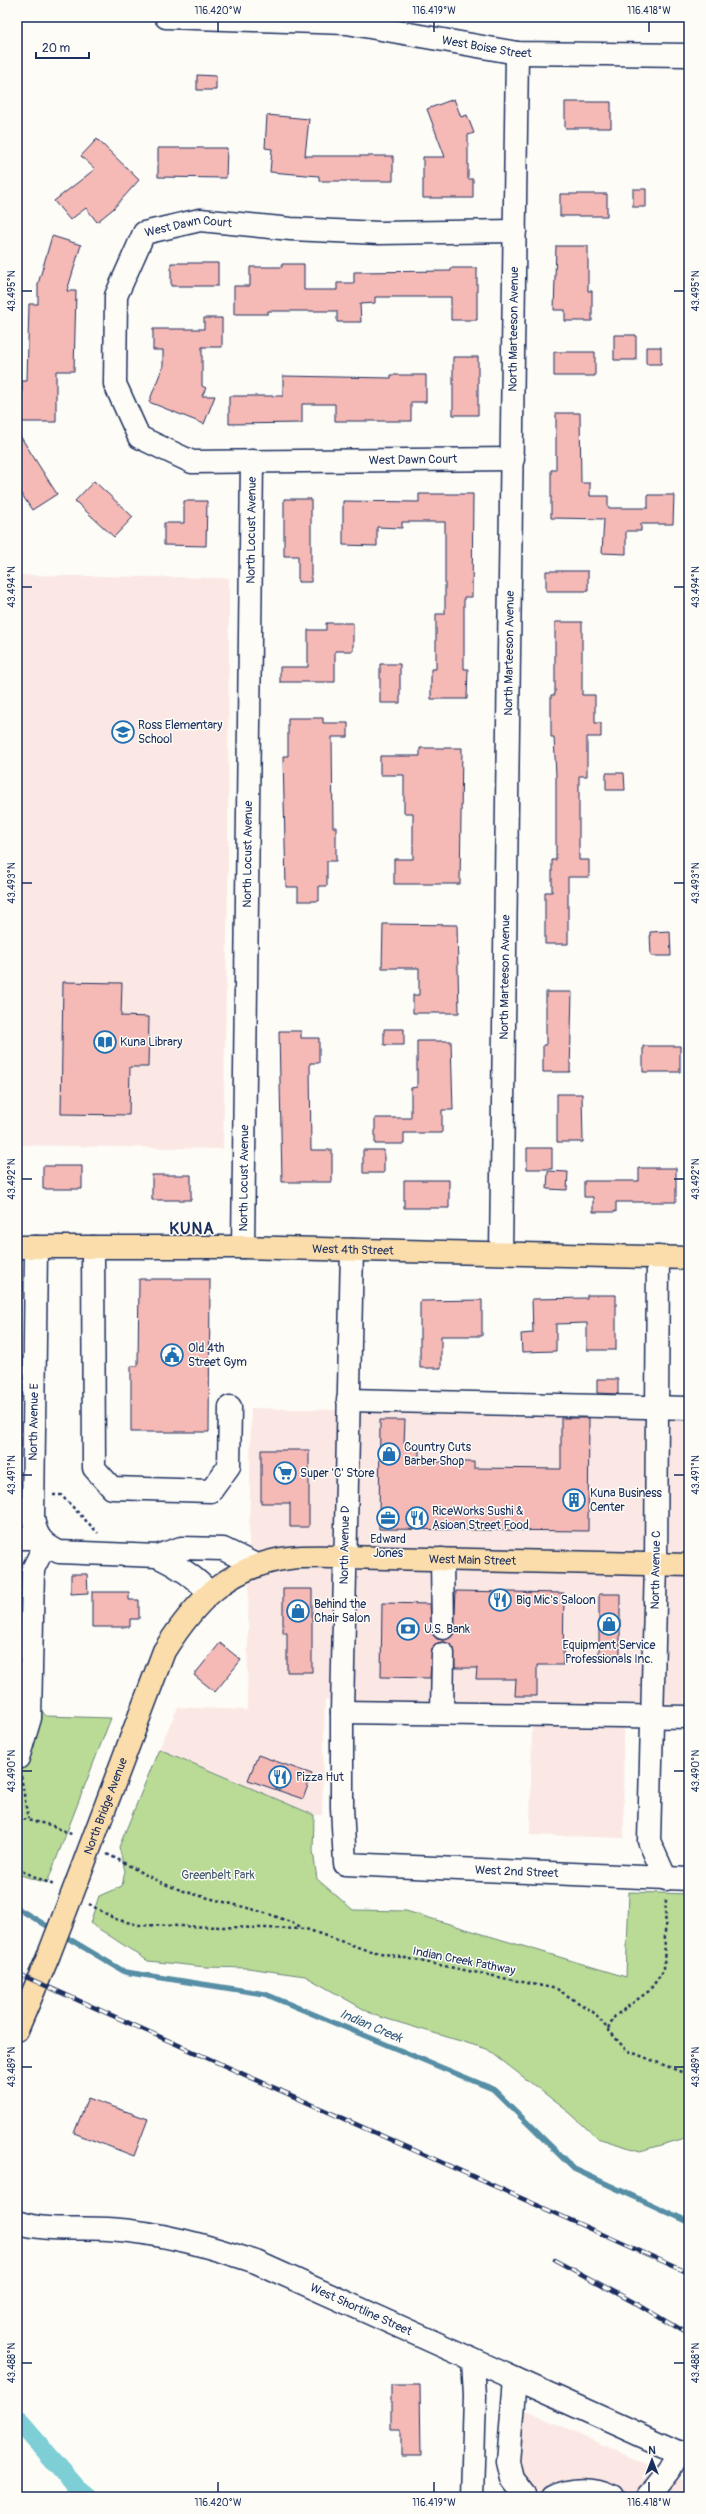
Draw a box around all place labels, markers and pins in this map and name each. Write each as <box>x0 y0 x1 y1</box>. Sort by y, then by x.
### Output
place label: Ross Elementary School <box>138 718 222 747</box>
school or university icon: Ross Elementary School <box>110 719 136 745</box>
library icon: Kuna Library <box>92 1029 118 1055</box>
place label: Kuna Library <box>120 1035 182 1050</box>
place label: Old 4th Street Gym <box>188 1341 247 1370</box>
public building icon: Old 4th Street Gym <box>159 1342 185 1368</box>
place label: Country Cuts Barber Shop <box>404 1440 472 1469</box>
shop icon: Country Cuts Barber Shop <box>376 1441 402 1467</box>
supermarket icon: Super 'C' Store <box>272 1460 298 1486</box>
place label: Super 'C' Store <box>300 1466 375 1481</box>
place label: Kuna Business Center <box>590 1486 663 1515</box>
building icon: Kuna Business Center <box>561 1487 587 1513</box>
place label: RiceWorks Sushi & Asioan Street Food <box>432 1504 529 1533</box>
office icon: Edward Jones <box>375 1505 401 1531</box>
restaurant icon: RiceWorks Sushi & Asioan Street Food <box>404 1505 430 1531</box>
place label: Edward Jones <box>370 1532 406 1561</box>
restaurant icon: Big Mic's Saloon <box>487 1587 513 1613</box>
place label: Big Mic's Saloon <box>516 1593 596 1608</box>
place label: Behind the Chair Salon <box>314 1597 370 1626</box>
shop icon: Behind the Chair Salon <box>285 1598 311 1624</box>
shop icon: Equipment Service Professionals Inc. <box>596 1611 622 1637</box>
bank icon: U.S. Bank <box>395 1616 421 1642</box>
place label: U.S. Bank <box>424 1622 470 1637</box>
place label: Equipment Service Professionals Inc. <box>563 1638 656 1667</box>
restaurant icon: Pizza Hut <box>267 1764 293 1790</box>
place label: Pizza Hut <box>296 1770 344 1785</box>

